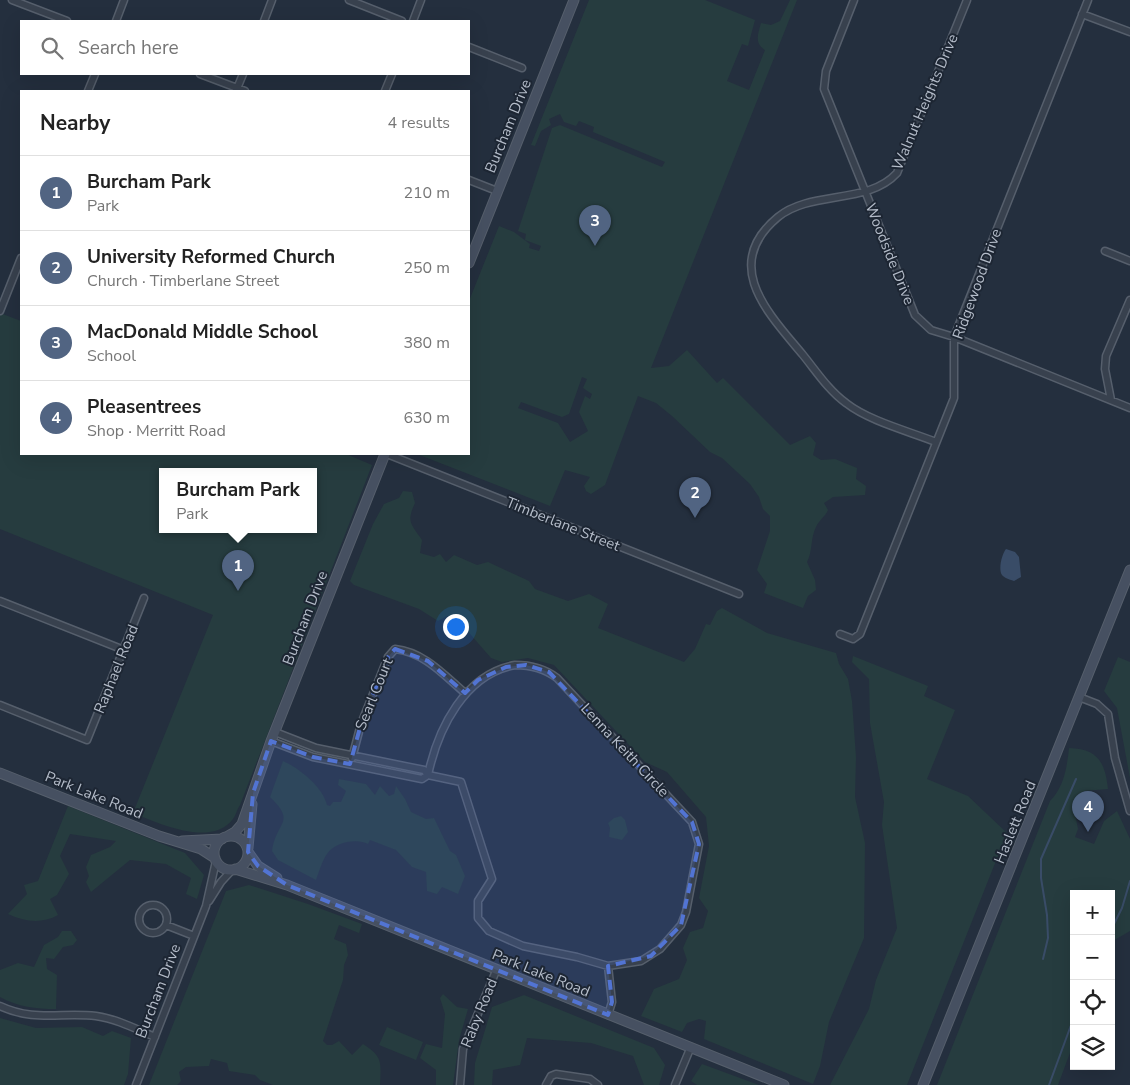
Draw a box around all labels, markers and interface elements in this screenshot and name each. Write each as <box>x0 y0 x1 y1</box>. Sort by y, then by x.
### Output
search box <box>20 20 470 75</box>
street label: Walnut Heights Drive <box>887 31 963 173</box>
icon: search <box>38 34 66 62</box>
text: Search here <box>78 35 179 61</box>
street label: Burcham Drive <box>480 76 536 176</box>
text: Nearby <box>40 109 110 137</box>
text: 4 results <box>388 112 450 134</box>
text: Burcham Park <box>87 169 211 195</box>
text: 1 <box>51 182 61 204</box>
text: 210 m <box>403 182 450 204</box>
text: Park <box>87 195 119 217</box>
street label: Woodside Drive <box>861 200 919 308</box>
pin: 3 <box>579 205 611 246</box>
street label: Ridgewood Drive <box>948 226 1006 342</box>
text: University Reformed Church <box>87 244 335 270</box>
text: 2 <box>51 257 61 279</box>
text: 250 m <box>403 257 450 279</box>
text: Church · Timberlane Street <box>87 270 279 292</box>
text: MacDonald Middle School <box>87 319 318 345</box>
text: 3 <box>51 332 61 354</box>
text: 380 m <box>403 332 450 354</box>
text: School <box>87 345 136 367</box>
text: Pleasentrees <box>87 394 201 420</box>
text: 4 <box>51 407 61 429</box>
text: 630 m <box>403 407 450 429</box>
text: Shop · Merritt Road <box>87 420 226 442</box>
popup <box>159 468 317 533</box>
text: Burcham Park <box>176 477 300 503</box>
pin: 2 <box>679 477 711 518</box>
street label: Timberlane Street <box>503 492 624 556</box>
text: Park <box>176 503 208 525</box>
pin: 1 <box>222 550 254 591</box>
street label: Burcham Drive <box>278 568 332 668</box>
your location <box>443 614 469 640</box>
street label: Raphael Road <box>89 622 143 716</box>
street label: Searl Court <box>350 654 398 733</box>
street label: Lenna Keith Circle <box>576 699 674 801</box>
street label: Park Lake Road <box>42 766 146 824</box>
street label: Haslett Road <box>989 777 1041 867</box>
pin: 4 <box>1072 791 1104 832</box>
map controls <box>1070 890 1115 1070</box>
button: + <box>1070 890 1115 935</box>
button: − <box>1070 935 1115 980</box>
street label: Burcham Drive <box>131 941 185 1041</box>
street label: Park Lake Road <box>489 944 593 1002</box>
street label: Raby Road <box>456 975 502 1051</box>
button: locate <box>1070 980 1115 1025</box>
button: layers <box>1070 1025 1115 1070</box>

